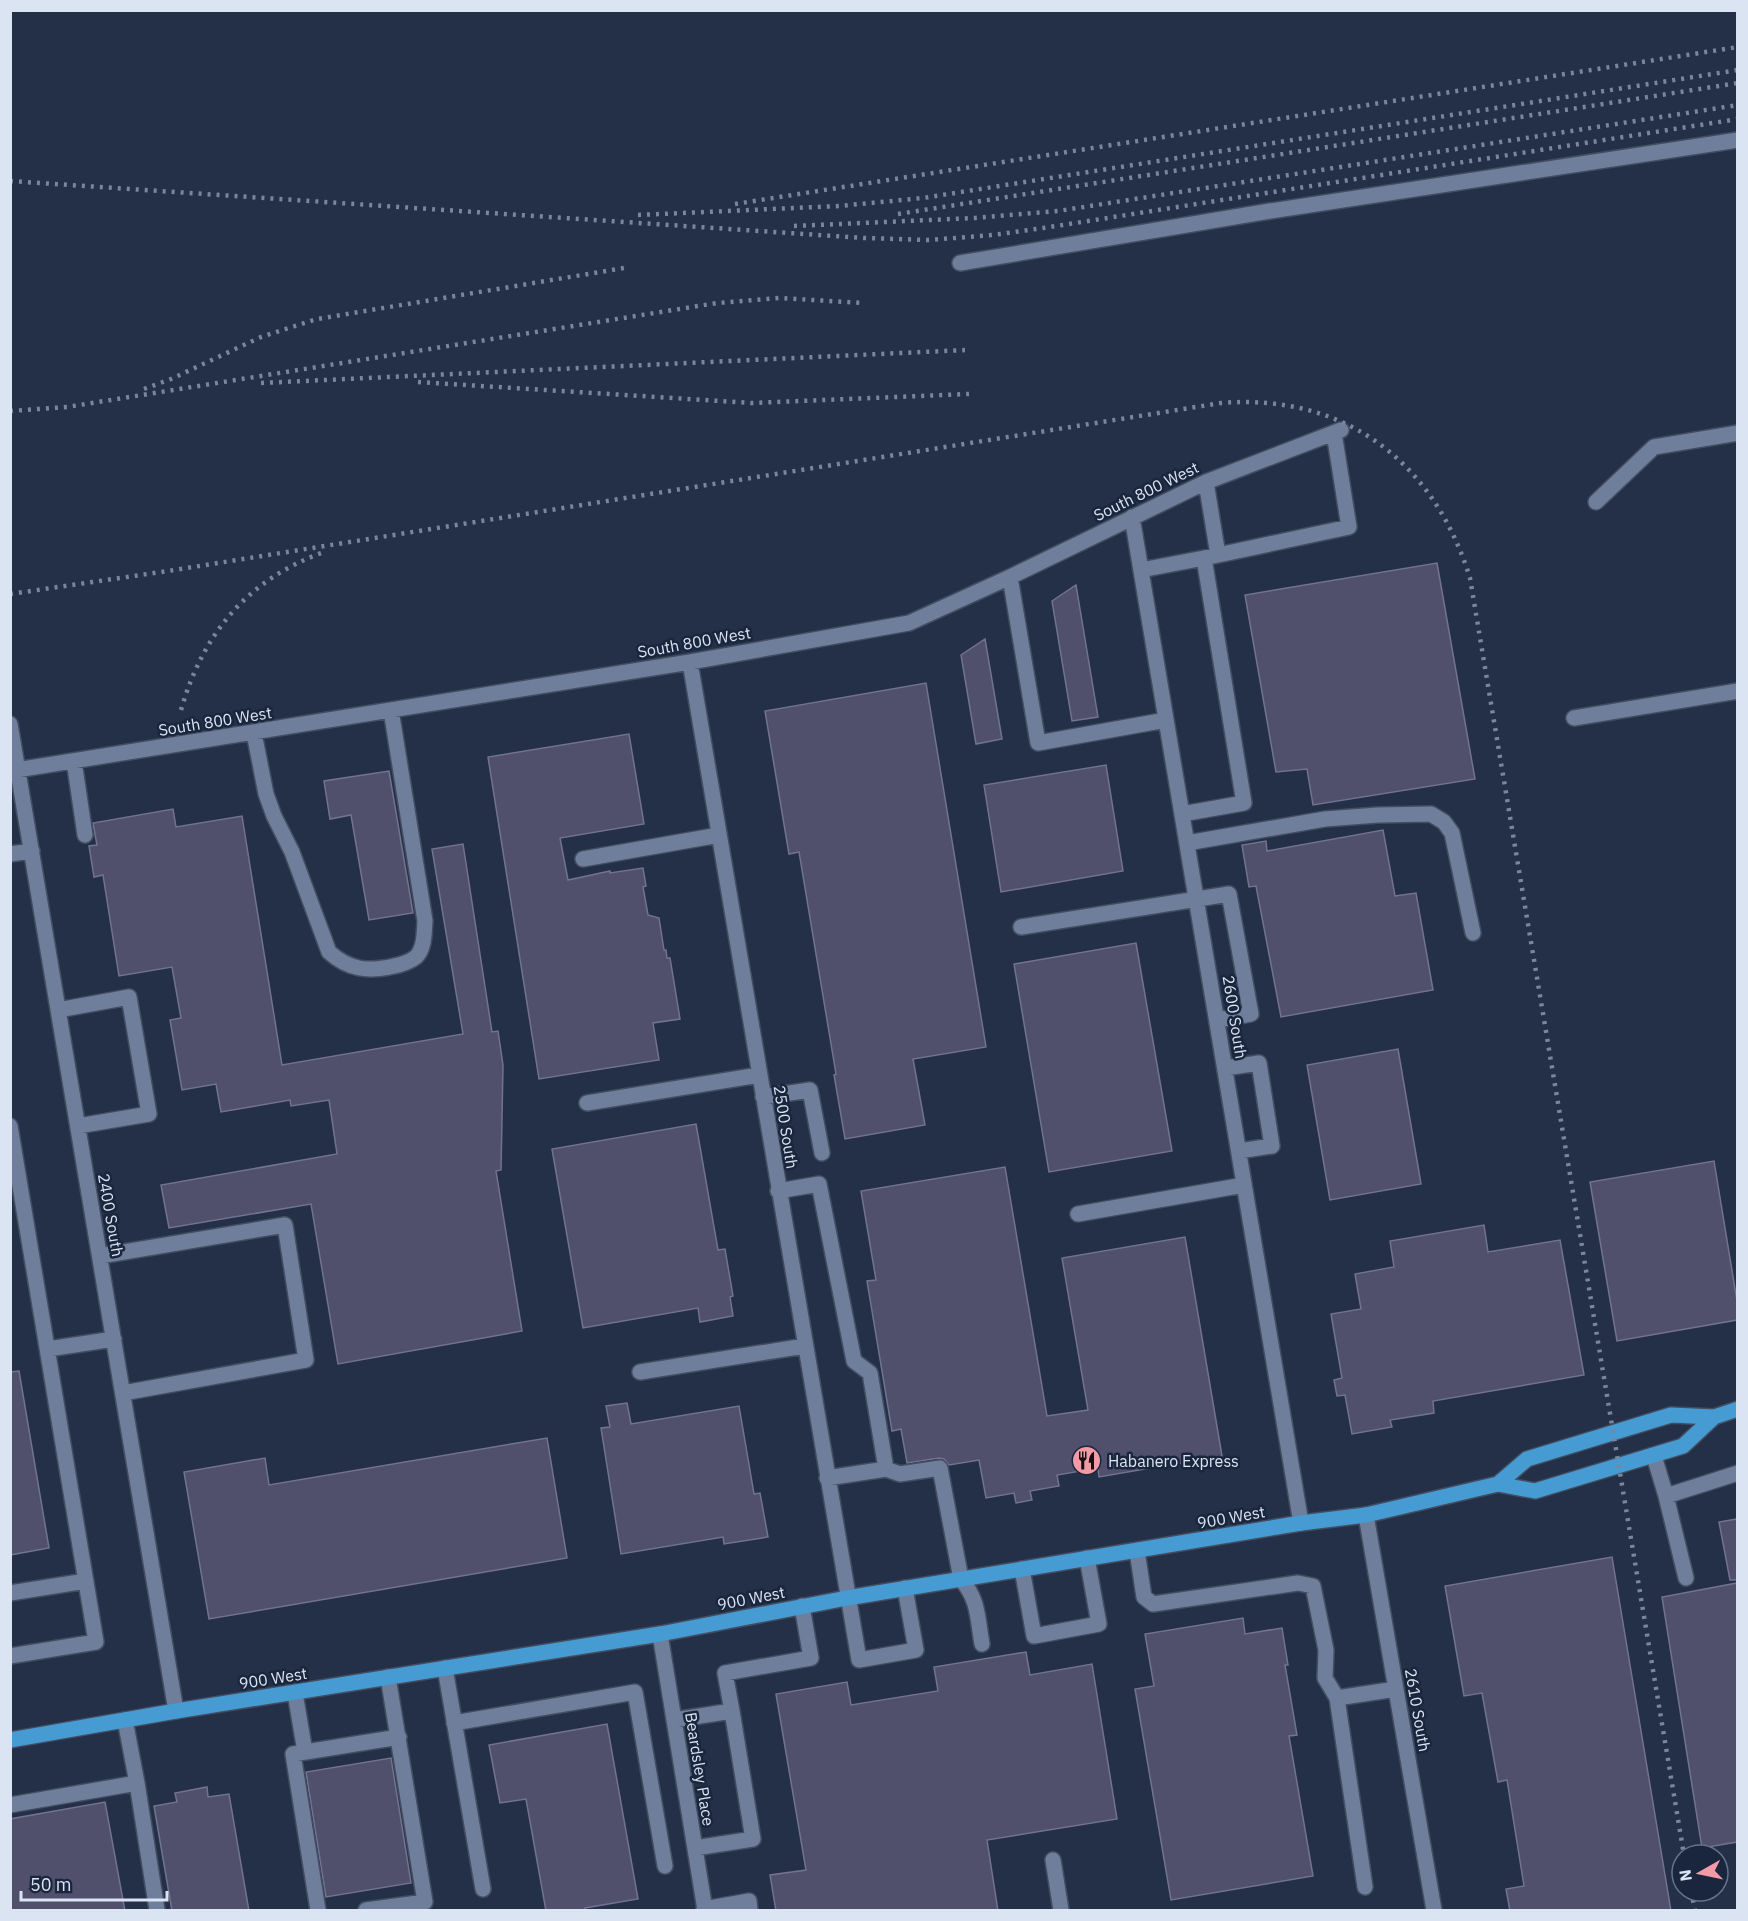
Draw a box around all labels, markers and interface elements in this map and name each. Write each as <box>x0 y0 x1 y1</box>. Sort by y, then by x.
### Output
street label: South 800 West <box>1090 457 1202 525</box>
street label: South 800 West <box>636 622 752 662</box>
street label: South 800 West <box>157 702 273 740</box>
street label: 2600 South <box>1219 974 1251 1060</box>
street label: 2500 South <box>770 1084 802 1170</box>
street label: 2400 South <box>94 1172 128 1258</box>
restaurant icon: Habanero Express <box>1071 1445 1103 1477</box>
place label: Habanero Express <box>1108 1451 1239 1471</box>
street label: 900 West <box>1195 1501 1267 1533</box>
street label: 900 West <box>715 1582 787 1614</box>
street label: 900 West <box>238 1663 308 1693</box>
street label: 2610 South <box>1401 1667 1435 1753</box>
street label: Beardsley Place <box>681 1711 719 1827</box>
north arrow <box>1670 1843 1730 1903</box>
scale bar <box>21 1864 166 1902</box>
text: N <box>1674 1868 1696 1883</box>
text: 50 m <box>30 1873 72 1896</box>

